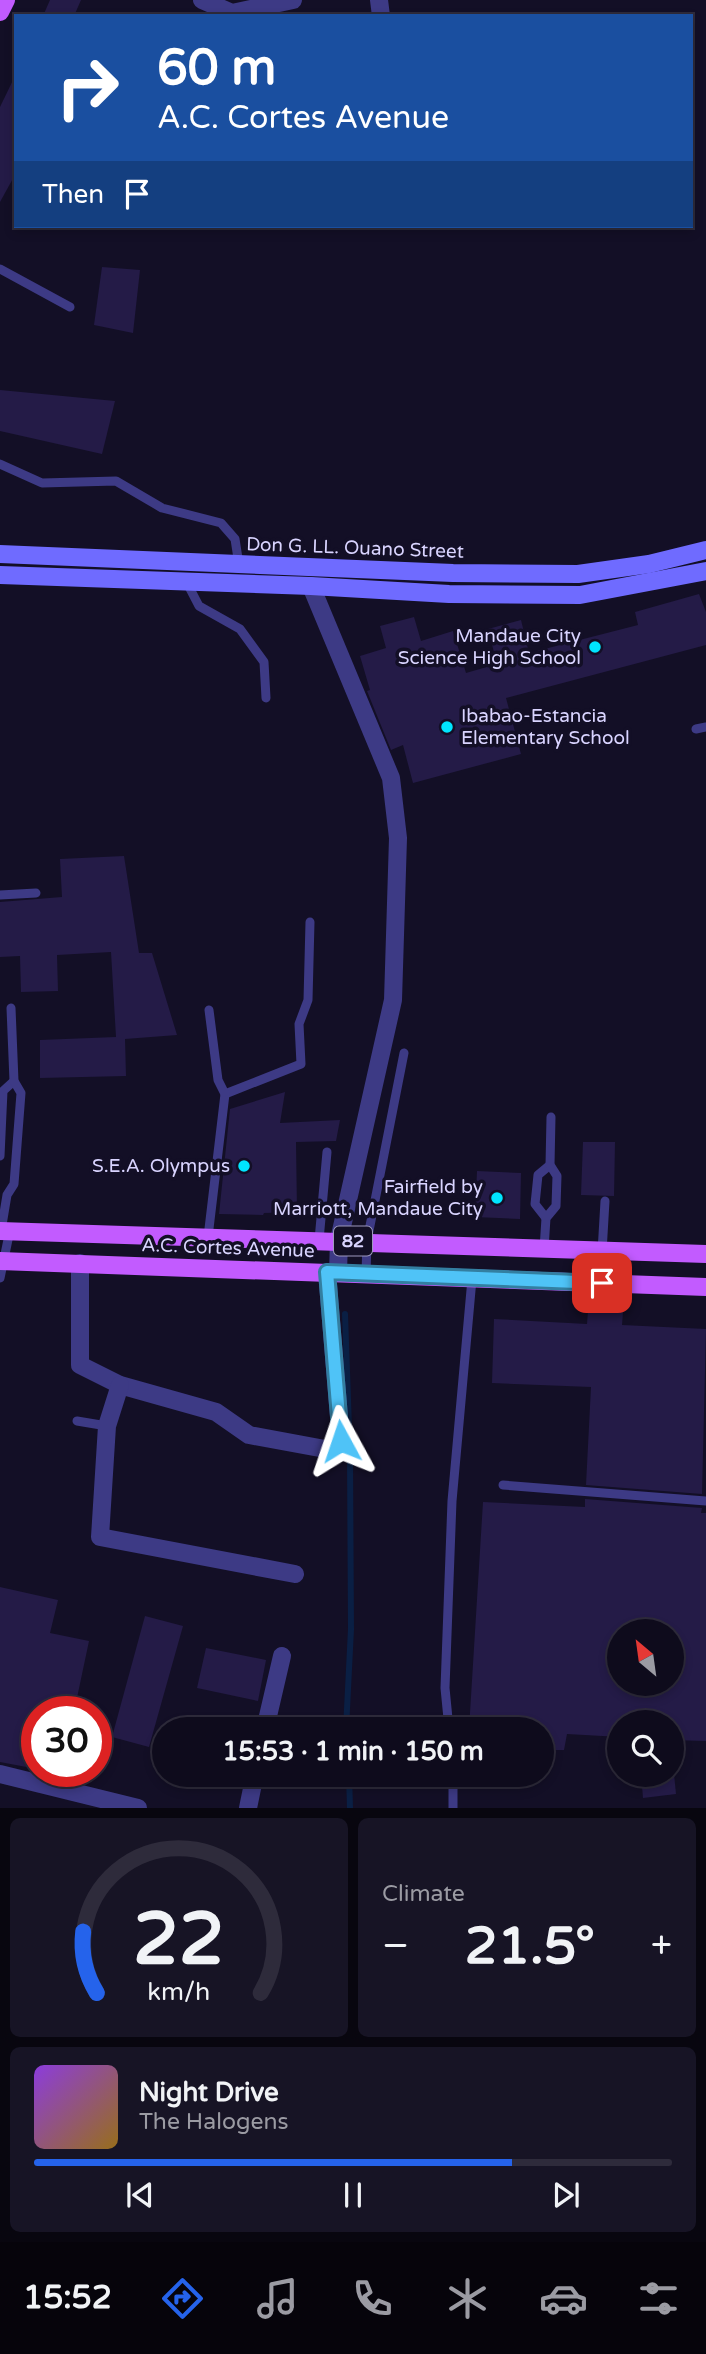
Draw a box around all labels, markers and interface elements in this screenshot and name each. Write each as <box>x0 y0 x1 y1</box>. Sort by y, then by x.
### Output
text: 60 m <box>157 39 276 98</box>
icon: right <box>42 42 133 133</box>
text: A.C. Cortes Avenue <box>157 99 449 137</box>
icon: arrive <box>118 175 156 213</box>
text: Then <box>42 179 104 210</box>
street label: Don G. LL. Ouano Street <box>246 533 464 563</box>
place label: Mandaue City Science High School <box>398 625 581 669</box>
marker: Mandaue City Science High School <box>587 639 603 655</box>
place label: Ibabao-Estancia Elementary School <box>461 705 630 749</box>
marker: Ibabao-Estancia Elementary School <box>439 719 455 735</box>
place label: S.E.A. Olympus <box>92 1155 230 1177</box>
marker: S.E.A. Olympus <box>236 1158 252 1174</box>
place label: Fairfield by Marriott, Mandaue City <box>273 1176 483 1220</box>
marker: Fairfield by Marriott, Mandaue City <box>489 1190 505 1206</box>
road number: 82 <box>334 1226 372 1256</box>
street label: A.C. Cortes Avenue <box>141 1234 315 1262</box>
pin <box>572 1253 632 1313</box>
icon: arrive <box>583 1264 621 1302</box>
position arrow <box>304 1404 378 1478</box>
north arrow <box>607 1619 684 1696</box>
map controls <box>607 1619 684 1787</box>
speed limit sign: 30 <box>21 1696 112 1787</box>
button: search <box>607 1710 684 1787</box>
text: 15:53 · 1 min · 150 m <box>222 1736 484 1767</box>
text: Climate <box>382 1880 465 1908</box>
text: 22 <box>133 1897 225 1985</box>
text: 21.5° <box>465 1915 595 1978</box>
text: − <box>382 1923 409 1969</box>
text: + <box>651 1923 672 1969</box>
text: km/h <box>148 1977 210 2007</box>
text: Night Drive <box>139 2077 279 2108</box>
text: The Halogens <box>139 2108 288 2136</box>
icon: previous <box>121 2176 159 2214</box>
icon: pause <box>334 2176 372 2214</box>
icon: next <box>547 2176 585 2214</box>
icon: directions <box>158 2274 207 2323</box>
icon: music <box>253 2274 302 2323</box>
icon: phone <box>348 2274 397 2323</box>
icon: climate <box>443 2274 492 2323</box>
icon: car <box>539 2274 588 2323</box>
icon: filters <box>634 2274 683 2323</box>
text: 15:52 <box>23 2279 112 2317</box>

